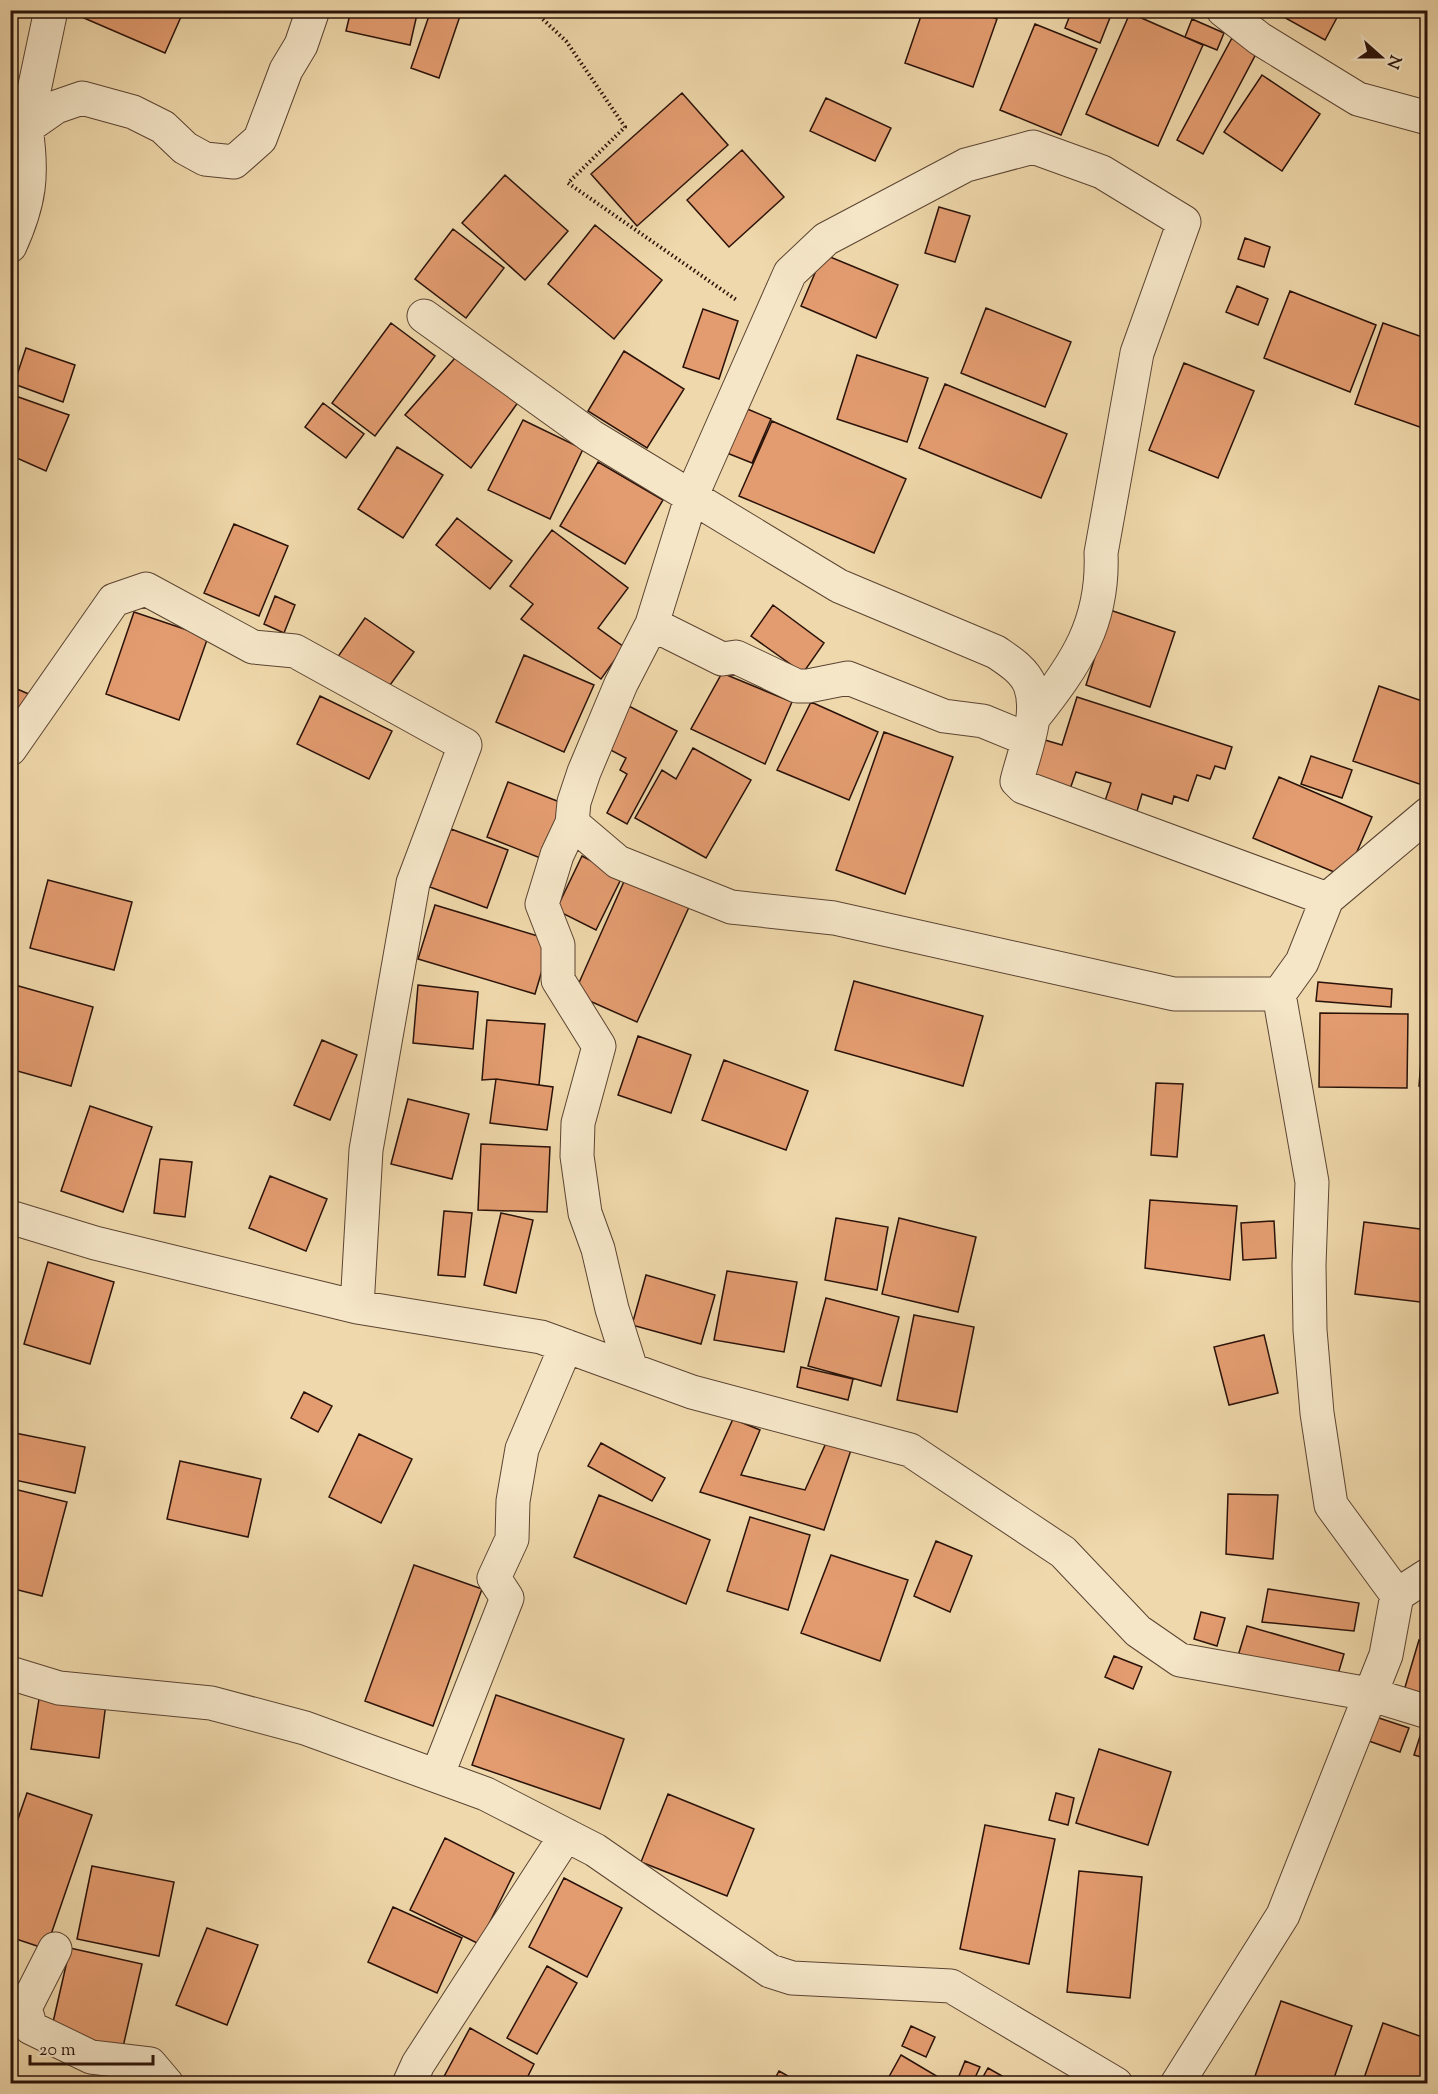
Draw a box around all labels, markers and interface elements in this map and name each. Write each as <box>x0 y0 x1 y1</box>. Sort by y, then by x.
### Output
north arrow <box>1351 27 1411 87</box>
text: N <box>1380 51 1406 72</box>
scale bar <box>30 2028 153 2066</box>
text: 20 m <box>39 2038 76 2064</box>

